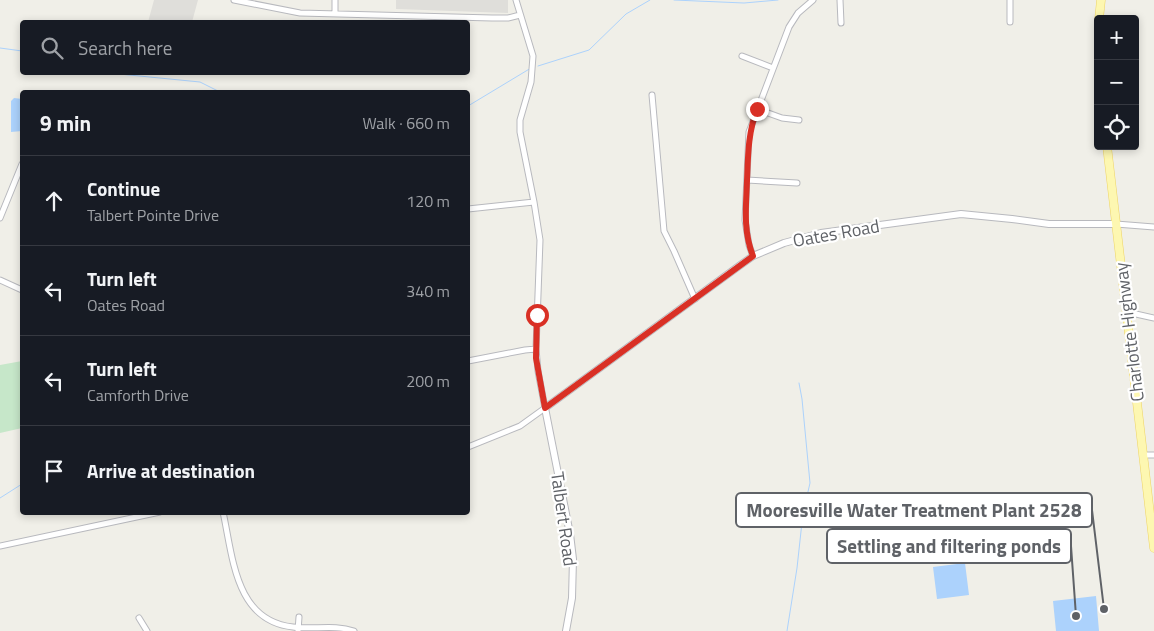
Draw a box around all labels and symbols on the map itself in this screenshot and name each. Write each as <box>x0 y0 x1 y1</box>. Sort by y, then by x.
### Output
route end <box>746 98 769 121</box>
street label: Oates Road <box>791 212 881 254</box>
street label: Charlotte Highway <box>1107 261 1151 403</box>
route start <box>526 304 549 327</box>
street label: Talbert Road <box>544 470 584 568</box>
callout: Mooresville Water Treatment Plant 2528 <box>736 493 1092 527</box>
text: Mooresville Water Treatment Plant 2528 <box>746 495 1082 524</box>
callout: Settling and filtering ponds <box>827 529 1071 563</box>
text: Settling and filtering ponds <box>837 531 1061 560</box>

